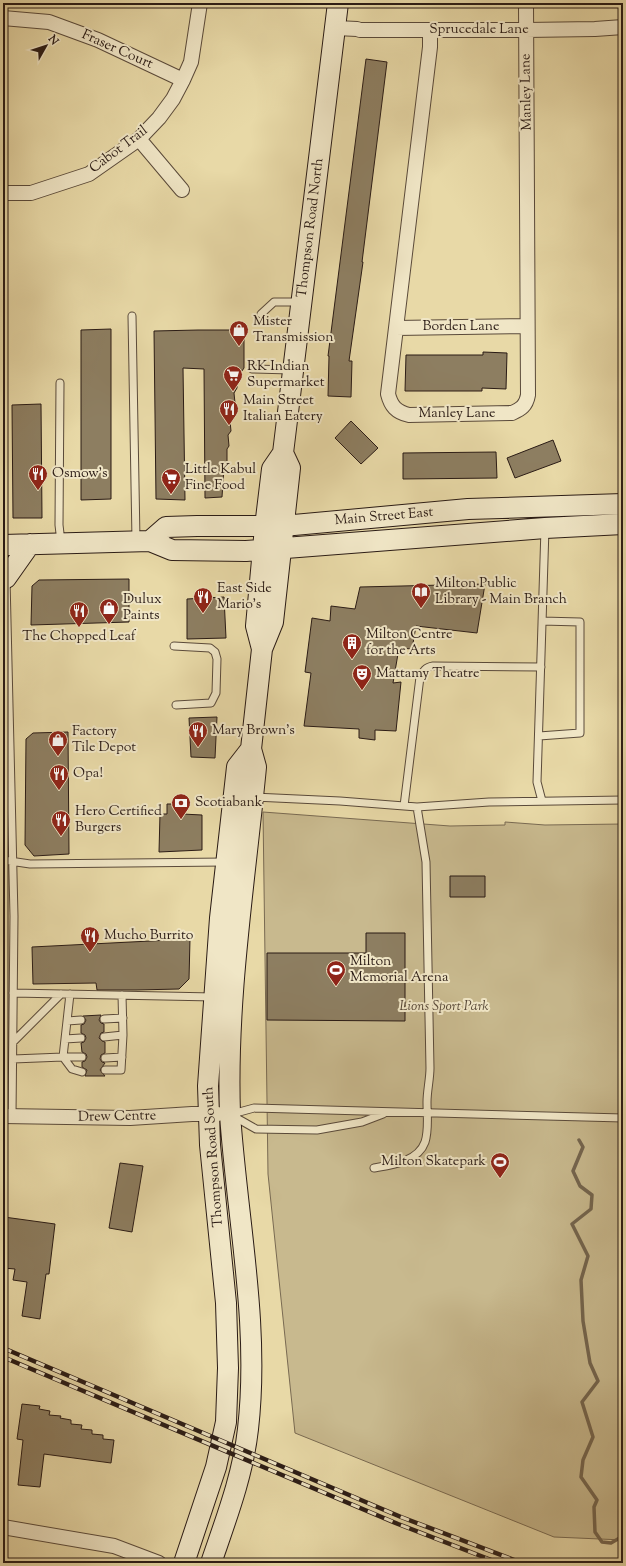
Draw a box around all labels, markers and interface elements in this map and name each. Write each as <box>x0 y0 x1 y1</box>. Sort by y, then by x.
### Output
street label: Sprucedale Lane <box>429 20 529 40</box>
street label: Fraser Court <box>78 25 156 75</box>
north arrow <box>26 26 66 66</box>
text: N <box>43 31 62 49</box>
street label: Manley Lane <box>516 53 538 131</box>
street label: Cabot Trail <box>86 121 152 179</box>
street label: Thompson Road North <box>293 157 329 299</box>
place label: Mister Transmission <box>253 312 334 348</box>
street label: Borden Lane <box>423 317 499 337</box>
shop icon: Mister Transmission <box>228 319 250 347</box>
place label: RK Indian Supermarket <box>247 357 325 393</box>
supermarket icon: RK Indian Supermarket <box>222 364 244 392</box>
place label: Main Street Italian Eatery <box>243 391 323 427</box>
restaurant icon: Main Street Italian Eatery <box>218 398 240 426</box>
street label: Manley Lane <box>418 404 496 424</box>
place label: Little Kabul Fine Food <box>185 460 256 496</box>
restaurant icon: Osmow's <box>27 463 49 491</box>
place label: Osmow's <box>52 464 107 484</box>
supermarket icon: Little Kabul Fine Food <box>160 467 182 495</box>
street label: Main Street East <box>334 503 434 531</box>
place label: Milton Public Library - Main Branch <box>435 574 567 610</box>
place label: East Side Mario's <box>217 579 272 615</box>
library icon: Milton Public Library - Main Branch <box>410 581 432 609</box>
restaurant icon: East Side Mario's <box>192 586 214 614</box>
place label: Dulux Paints <box>123 590 162 626</box>
shop icon: Dulux Paints <box>98 597 120 625</box>
restaurant icon: The Chopped Leaf <box>68 600 90 628</box>
place label: Milton Centre for the Arts <box>366 625 452 661</box>
place label: The Chopped Leaf <box>22 627 137 647</box>
building icon: Milton Centre for the Arts <box>341 632 363 660</box>
theatre icon: Mattamy Theatre <box>351 663 373 691</box>
place label: Mattamy Theatre <box>376 664 480 684</box>
restaurant icon: Mary Brown's <box>187 720 209 748</box>
place label: Mary Brown's <box>212 721 295 741</box>
place label: Factory Tile Depot <box>72 722 136 758</box>
shop icon: Factory Tile Depot <box>47 729 69 757</box>
restaurant icon: Opa! <box>48 763 70 791</box>
place label: Opa! <box>73 764 103 784</box>
bank icon: Scotiabank <box>170 792 192 820</box>
place label: Scotiabank <box>195 793 263 813</box>
place label: Hero Certified Burgers <box>75 802 162 838</box>
restaurant icon: Hero Certified Burgers <box>50 809 72 837</box>
restaurant icon: Mucho Burrito <box>79 925 101 953</box>
place label: Mucho Burrito <box>104 926 194 946</box>
place label: Milton Memorial Arena <box>350 952 449 988</box>
sports icon: Milton Memorial Arena <box>325 959 347 987</box>
park label: Lions Sport Park <box>399 997 489 1017</box>
street label: Thompson Road South <box>199 1086 229 1228</box>
street label: Drew Centre <box>78 1106 156 1128</box>
sports icon: Milton Skatepark <box>489 1151 511 1179</box>
place label: Milton Skatepark <box>381 1152 486 1172</box>

